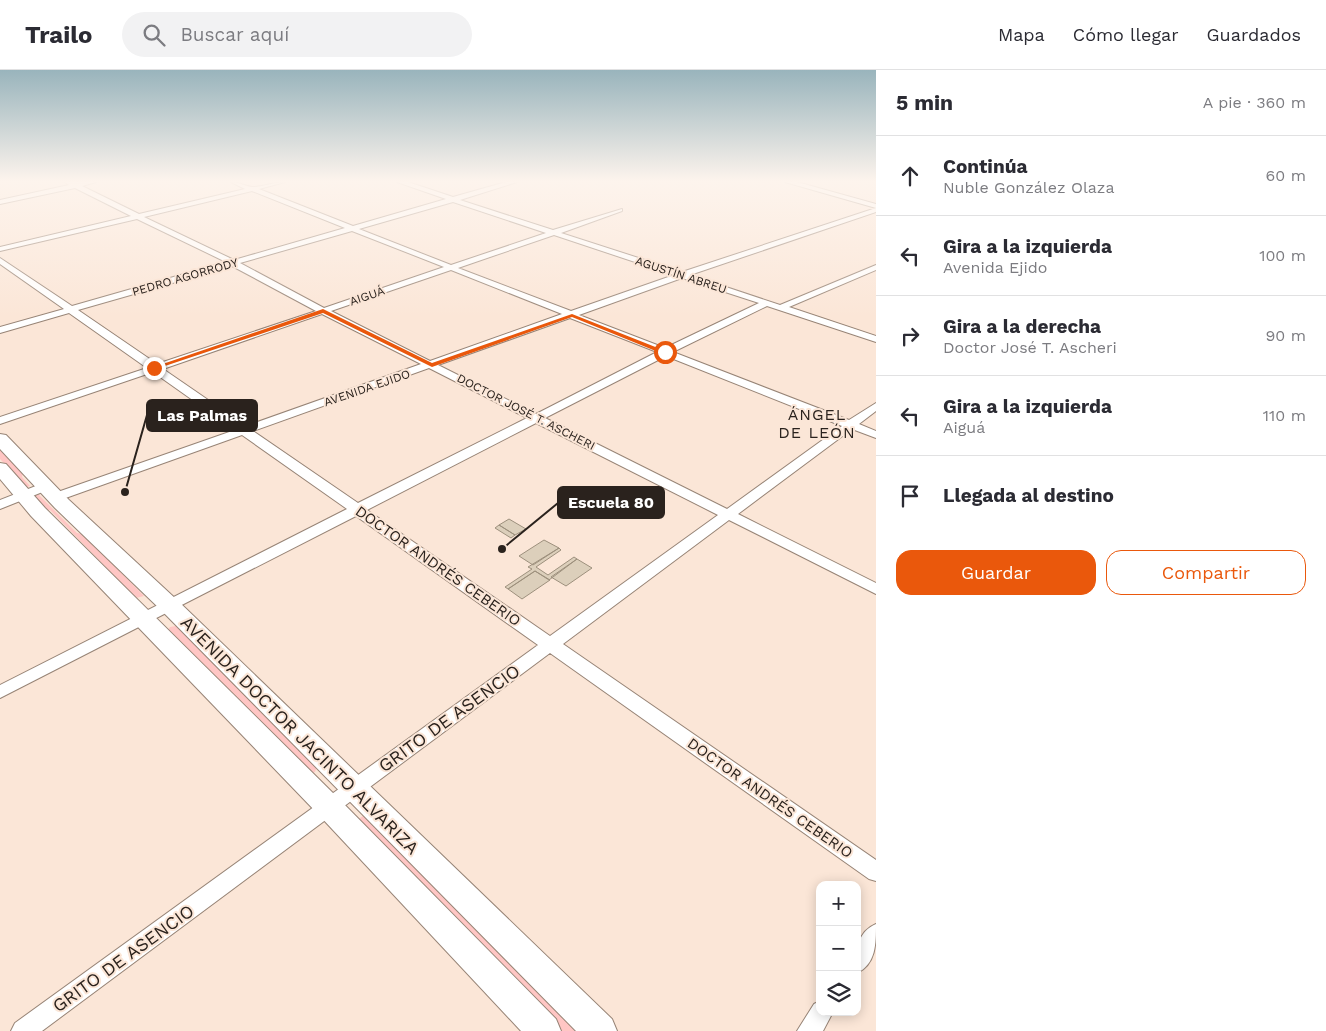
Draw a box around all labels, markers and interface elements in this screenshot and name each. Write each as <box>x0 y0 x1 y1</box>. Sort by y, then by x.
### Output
search box <box>122 12 472 57</box>
text: Trailo <box>25 21 92 49</box>
icon: search <box>140 21 168 49</box>
text: Buscar aquí <box>180 23 289 46</box>
text: Mapa <box>998 24 1045 45</box>
text: Cómo llegar <box>1073 24 1179 45</box>
text: Guardados <box>1207 24 1301 45</box>
text: 5 min <box>896 90 953 115</box>
text: A pie · 360 m <box>1203 93 1306 112</box>
text: Continúa <box>943 155 1027 178</box>
icon: ahead <box>896 162 924 190</box>
text: 60 m <box>1266 166 1306 185</box>
text: Nuble González Olaza <box>943 178 1114 197</box>
text: Gira a la izquierda <box>943 235 1112 258</box>
icon: left <box>896 242 924 270</box>
text: 100 m <box>1259 246 1306 265</box>
street label: AGUSTÍN ABREU <box>634 254 728 296</box>
street label: PEDRO AGORRODY <box>130 255 240 299</box>
text: Avenida Ejido <box>943 258 1047 277</box>
street label: AIGUÁ <box>348 283 387 309</box>
text: Gira a la derecha <box>943 315 1101 338</box>
icon: right <box>896 322 924 350</box>
text: 90 m <box>1265 326 1306 345</box>
text: Doctor José T. Ascheri <box>943 338 1117 357</box>
route start <box>654 341 677 364</box>
route end <box>143 357 166 380</box>
street label: AVENIDA EJIDO <box>322 367 412 409</box>
street label: DOCTOR JOSÉ T. ASCHERI <box>455 371 597 453</box>
text: Gira a la izquierda <box>943 395 1112 418</box>
callout: Las Palmas <box>147 400 257 431</box>
icon: left <box>896 402 924 430</box>
district label: ÁNGEL DE LEÓN <box>778 405 856 442</box>
text: Las Palmas <box>157 406 247 425</box>
text: 110 m <box>1263 406 1306 425</box>
text: Aiguá <box>943 418 985 437</box>
icon: arrive <box>896 482 924 510</box>
text: Llegada al destino <box>943 484 1114 507</box>
callout: Escuela 80 <box>558 487 664 518</box>
text: Escuela 80 <box>568 493 654 512</box>
street label: DOCTOR ANDRÉS CEBERIO <box>352 502 524 630</box>
button: Guardar <box>896 550 1096 595</box>
button: Compartir <box>1106 550 1306 595</box>
street label: AVENIDA DOCTOR JACINTO ALVARIZA <box>177 612 423 858</box>
street label: GRITO DE ASENCIO <box>374 660 524 776</box>
street label: DOCTOR ANDRÉS CEBERIO <box>684 734 856 862</box>
map controls <box>816 881 861 1016</box>
button: + <box>816 881 861 926</box>
street label: GRITO DE ASENCIO <box>48 900 198 1016</box>
button: − <box>816 926 861 971</box>
button: layers <box>816 971 861 1016</box>

